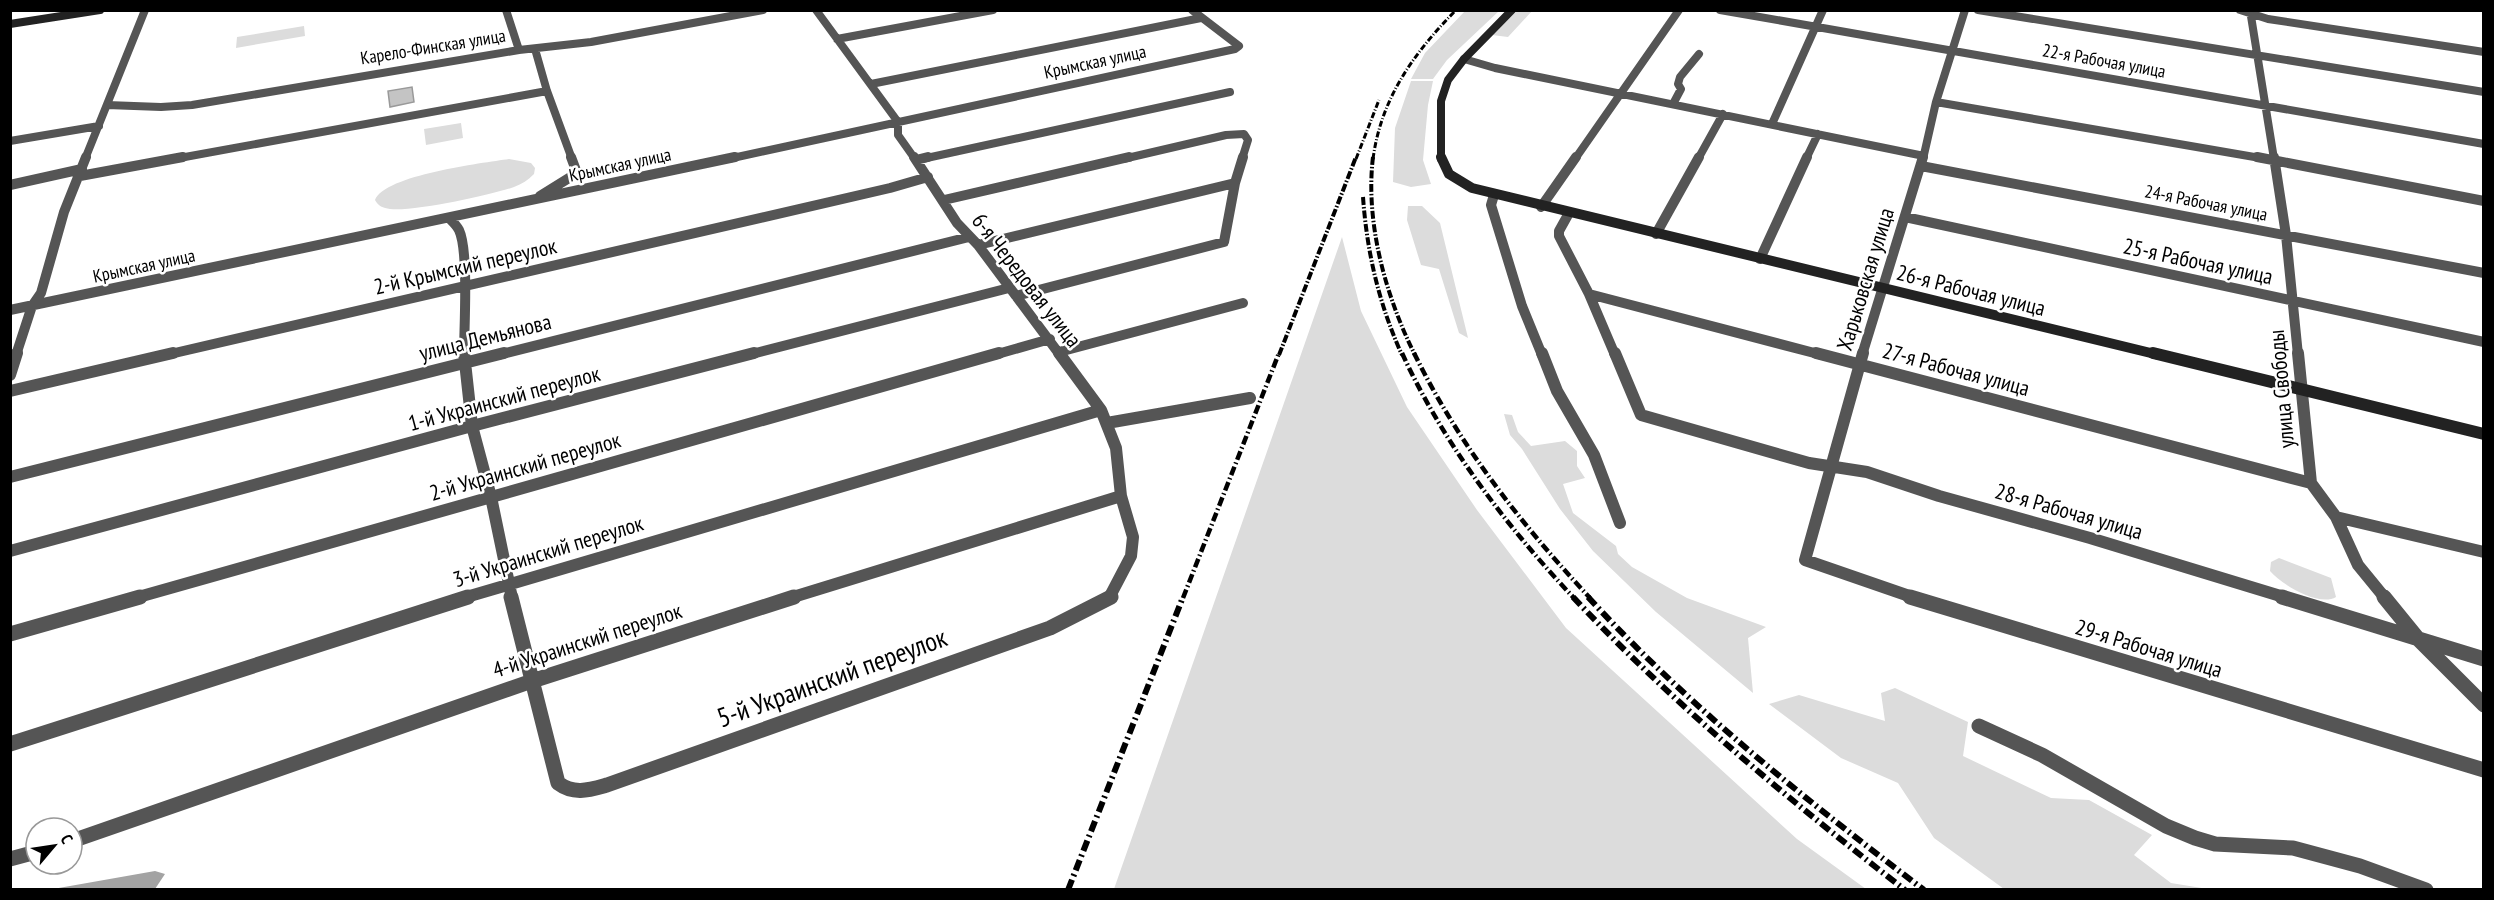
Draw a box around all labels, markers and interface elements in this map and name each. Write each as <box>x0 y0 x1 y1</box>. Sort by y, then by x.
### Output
street label: Карело-Финская улица <box>359 24 507 69</box>
street label: 22-я Рабочая улица <box>2041 38 2167 83</box>
street label: Крымская улица <box>1042 39 1148 84</box>
street label: Крымская улица <box>567 142 673 187</box>
street label: 24-я Рабочая улица <box>2143 179 2269 226</box>
street label: Харьковская улица <box>1830 204 1900 354</box>
street label: 6-я Чередовая улица <box>966 207 1088 353</box>
street label: 2-й Крымский переулок <box>371 231 559 301</box>
street label: 25-я Рабочая улица <box>2121 231 2275 291</box>
street label: Крымская улица <box>91 243 197 288</box>
street label: 26-я Рабочая улица <box>1894 258 2048 322</box>
street label: улица Демьянова <box>416 307 554 367</box>
street label: улица Свободы <box>2262 329 2300 449</box>
street label: 27-я Рабочая улица <box>1879 336 2033 402</box>
street label: 1-й Украинский переулок <box>405 359 603 437</box>
street label: 2-й Украинский переулок <box>426 425 624 507</box>
street label: 28-я Рабочая улица <box>1992 477 2146 545</box>
street label: 3-й Украинский переулок <box>450 509 647 593</box>
street label: 4-й Украинский переулок <box>489 596 686 684</box>
street label: 29-я Рабочая улица <box>2072 612 2226 684</box>
street label: 5-й Украинский переулок <box>712 619 952 734</box>
north arrow <box>24 816 84 876</box>
text: С <box>57 831 78 847</box>

